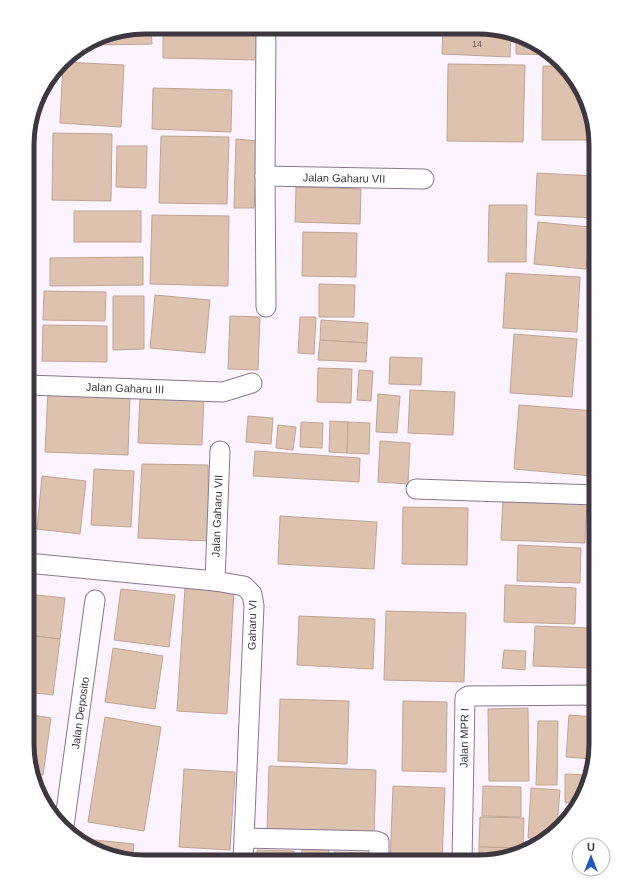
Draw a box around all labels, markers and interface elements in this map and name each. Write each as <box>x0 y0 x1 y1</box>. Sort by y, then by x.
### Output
house number: 14 <box>472 39 482 49</box>
street label: Jalan Gaharu VII <box>303 171 385 185</box>
street label: Jalan Gaharu III <box>86 381 164 395</box>
street label: Jalan Gaharu VII <box>210 475 224 557</box>
street label: Gaharu VI <box>246 600 258 650</box>
street label: Jalan Deposito <box>69 676 91 750</box>
street label: Jalan MPR I <box>457 708 471 768</box>
north arrow <box>571 837 611 877</box>
text: U <box>587 841 595 853</box>

